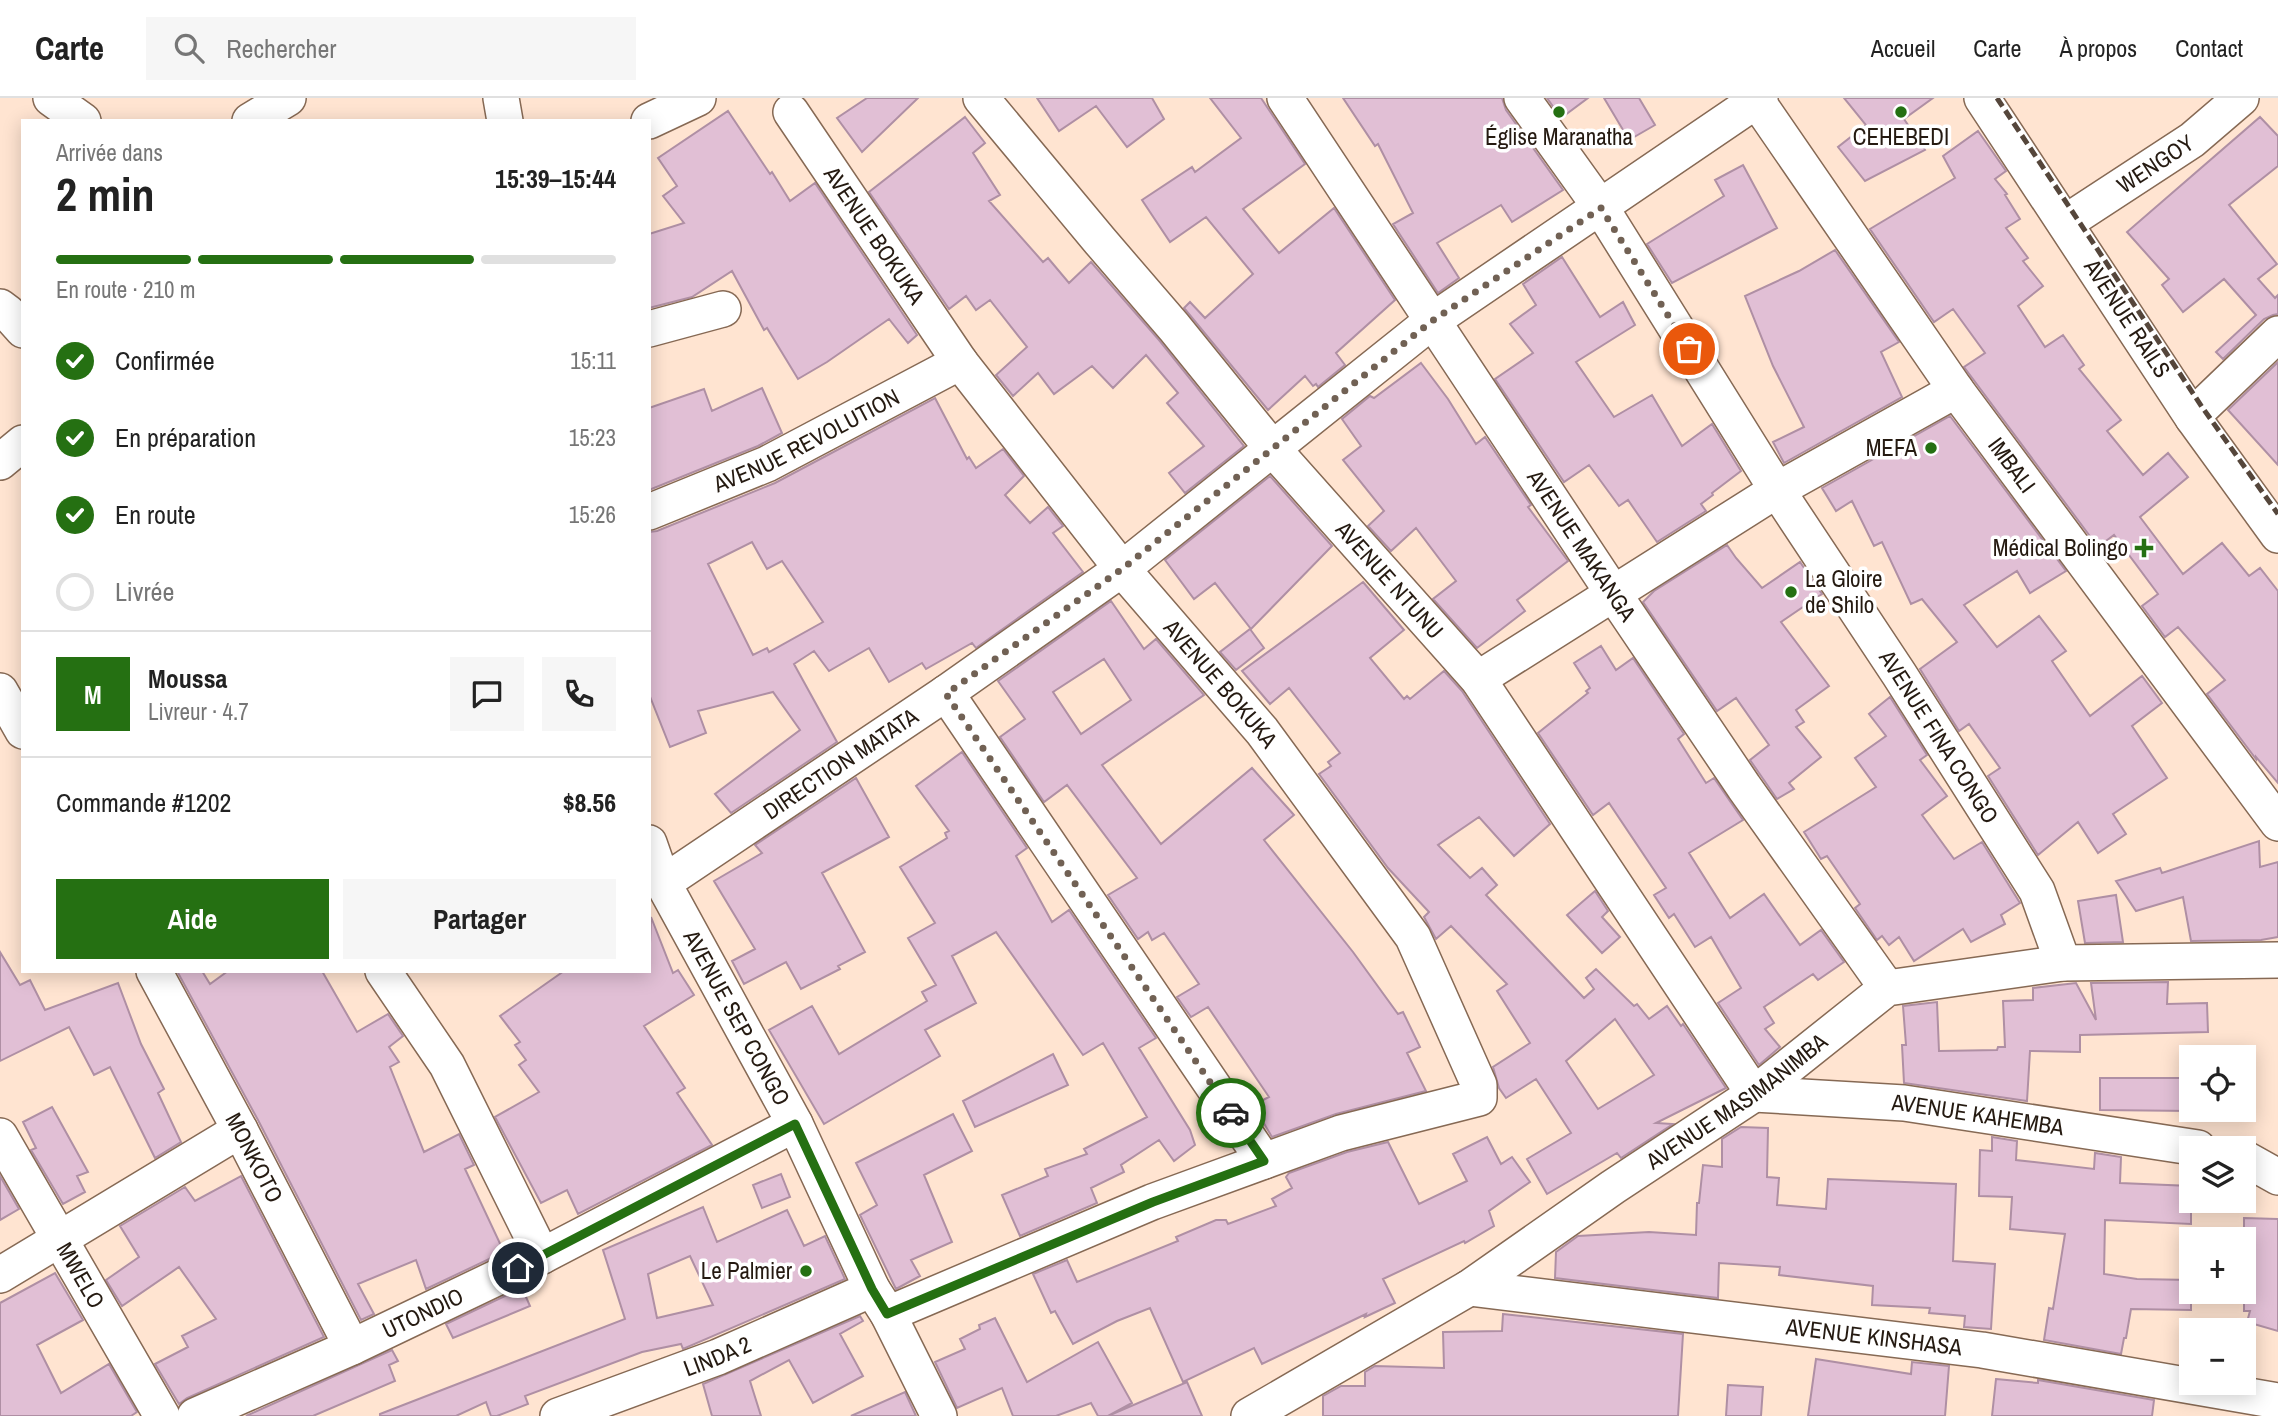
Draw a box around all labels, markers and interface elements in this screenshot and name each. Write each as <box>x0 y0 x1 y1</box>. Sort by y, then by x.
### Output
search box <box>146 17 636 80</box>
text: Carte <box>35 26 104 70</box>
icon: search <box>170 29 208 67</box>
text: Rechercher <box>226 31 336 66</box>
text: Accueil <box>1871 32 1935 64</box>
text: Carte <box>1973 32 2021 64</box>
text: À propos <box>2059 32 2137 64</box>
text: Contact <box>2175 32 2243 64</box>
marker: Église Maranatha <box>1551 104 1567 120</box>
marker: CEHEBEDI <box>1893 104 1909 120</box>
place label: Église Maranatha <box>1485 121 1633 152</box>
place label: CEHEBEDI <box>1853 121 1949 152</box>
street label: WENGOY <box>2111 127 2200 200</box>
text: Arrivée dans <box>56 137 163 168</box>
street label: AVENUE BOKUKA <box>817 159 933 311</box>
text: 15:39–15:44 <box>495 161 616 196</box>
text: 2 min <box>56 163 155 225</box>
street label: AVENUE RAILS <box>2077 252 2178 383</box>
text: En route · 210 m <box>56 274 195 305</box>
pin <box>1659 319 1719 379</box>
icon: bag <box>1670 330 1708 368</box>
icon: check <box>56 342 94 380</box>
text: Confirmée <box>115 343 215 378</box>
text: 15:11 <box>570 345 616 376</box>
street label: AVENUE REVOLUTION <box>708 381 905 500</box>
icon: check <box>56 419 94 457</box>
text: En préparation <box>115 420 256 455</box>
text: 15:23 <box>569 422 616 453</box>
street label: IMBALI <box>1981 431 2043 499</box>
place label: MEFA <box>1866 432 1917 463</box>
marker: MEFA <box>1923 440 1939 456</box>
street label: AVENUE MAKANGA <box>1520 463 1644 628</box>
icon: check <box>56 496 94 534</box>
text: En route <box>115 497 196 532</box>
text: 15:26 <box>569 499 616 530</box>
street label: AVENUE NTUNU <box>1329 514 1451 645</box>
place label: Médical Bolingo <box>1993 532 2128 563</box>
marker: Médical Bolingo <box>2134 538 2154 558</box>
place label: La Gloire de Shilo <box>1805 563 1883 620</box>
text: Livrée <box>115 574 174 609</box>
marker: La Gloire de Shilo <box>1783 584 1799 600</box>
street label: AVENUE BOKUKA <box>1157 612 1285 754</box>
street label: AVENUE FINA CONGO <box>1872 643 2006 829</box>
button: chat <box>450 657 524 731</box>
button: phone <box>542 657 616 731</box>
text: Moussa <box>148 661 227 696</box>
text: M <box>84 677 102 712</box>
text: Livreur · 4.7 <box>148 696 249 727</box>
street label: DIRECTION MATATA <box>757 700 924 826</box>
text: Commande #1202 <box>56 785 231 820</box>
text: $8.56 <box>563 785 616 820</box>
button: Aide <box>56 879 329 959</box>
button: Partager <box>343 879 616 959</box>
street label: AVENUE SEP CONGO <box>676 923 798 1111</box>
street label: AVENUE MASIMANIMBA <box>1639 1025 1834 1177</box>
map controls <box>2179 1045 2256 1395</box>
button: locate <box>2179 1045 2256 1122</box>
courier <box>1196 1078 1266 1148</box>
street label: AVENUE KAHEMBA <box>1890 1086 2066 1142</box>
icon: car <box>1212 1094 1250 1132</box>
street label: MONKOTO <box>219 1107 291 1208</box>
button: layers <box>2179 1136 2256 1213</box>
button: + <box>2179 1227 2256 1304</box>
street label: MWELO <box>50 1236 112 1314</box>
pin <box>488 1238 548 1298</box>
icon: home <box>499 1249 537 1287</box>
place label: Le Palmier <box>701 1255 793 1286</box>
marker: Le Palmier <box>798 1263 814 1279</box>
street label: UTONDIO <box>377 1280 468 1345</box>
street label: AVENUE KINSHASA <box>1783 1310 1964 1363</box>
button: − <box>2179 1318 2256 1395</box>
street label: LINDA 2 <box>679 1328 756 1383</box>

